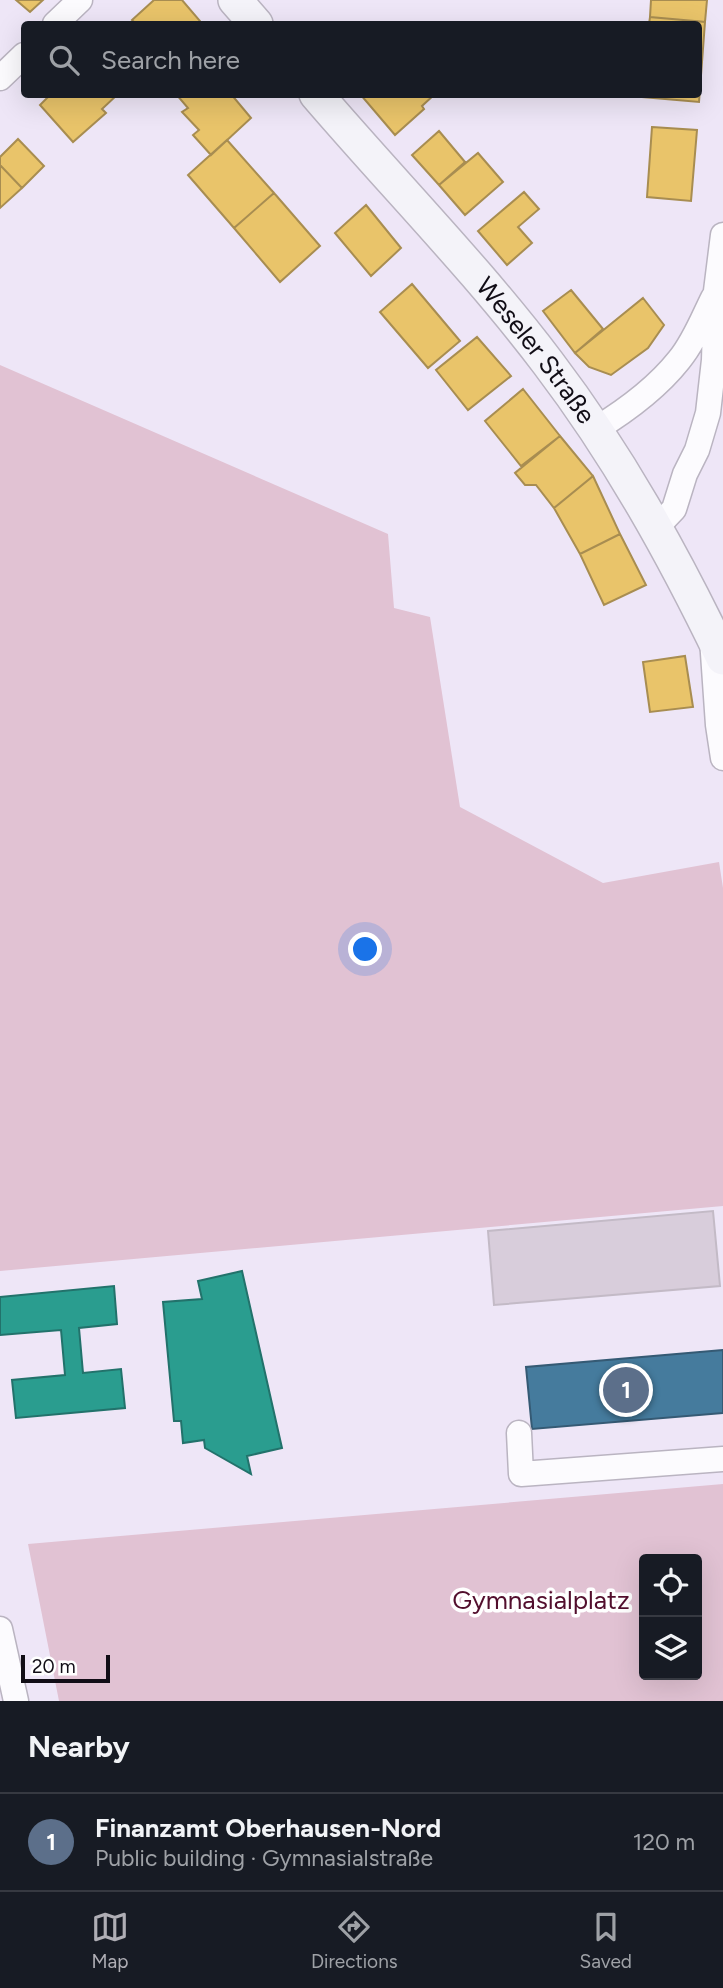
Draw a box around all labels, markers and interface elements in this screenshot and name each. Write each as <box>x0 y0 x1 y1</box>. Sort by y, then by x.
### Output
search box <box>21 21 702 98</box>
icon: search <box>45 41 83 79</box>
text: Search here <box>101 44 240 76</box>
street label: Weseler Straße <box>469 271 603 430</box>
your location <box>348 932 382 966</box>
pin: 1 <box>603 1364 649 1416</box>
map controls <box>639 1554 702 1680</box>
button: locate <box>639 1554 702 1617</box>
park label: Gymnasialplatz <box>452 1584 630 1616</box>
button: layers <box>639 1617 702 1680</box>
scale bar <box>21 1652 110 1684</box>
text: 20 m <box>32 1655 76 1678</box>
text: Nearby <box>28 1728 130 1765</box>
text: Finanzamt Oberhausen-Nord <box>95 1812 441 1844</box>
text: 1 <box>46 1828 56 1856</box>
text: 120 m <box>633 1828 695 1856</box>
text: Public building · Gymnasialstraße <box>95 1844 433 1872</box>
tab: Map <box>91 1908 129 1973</box>
tab: Directions <box>311 1908 398 1973</box>
tab: Saved <box>580 1908 632 1973</box>

